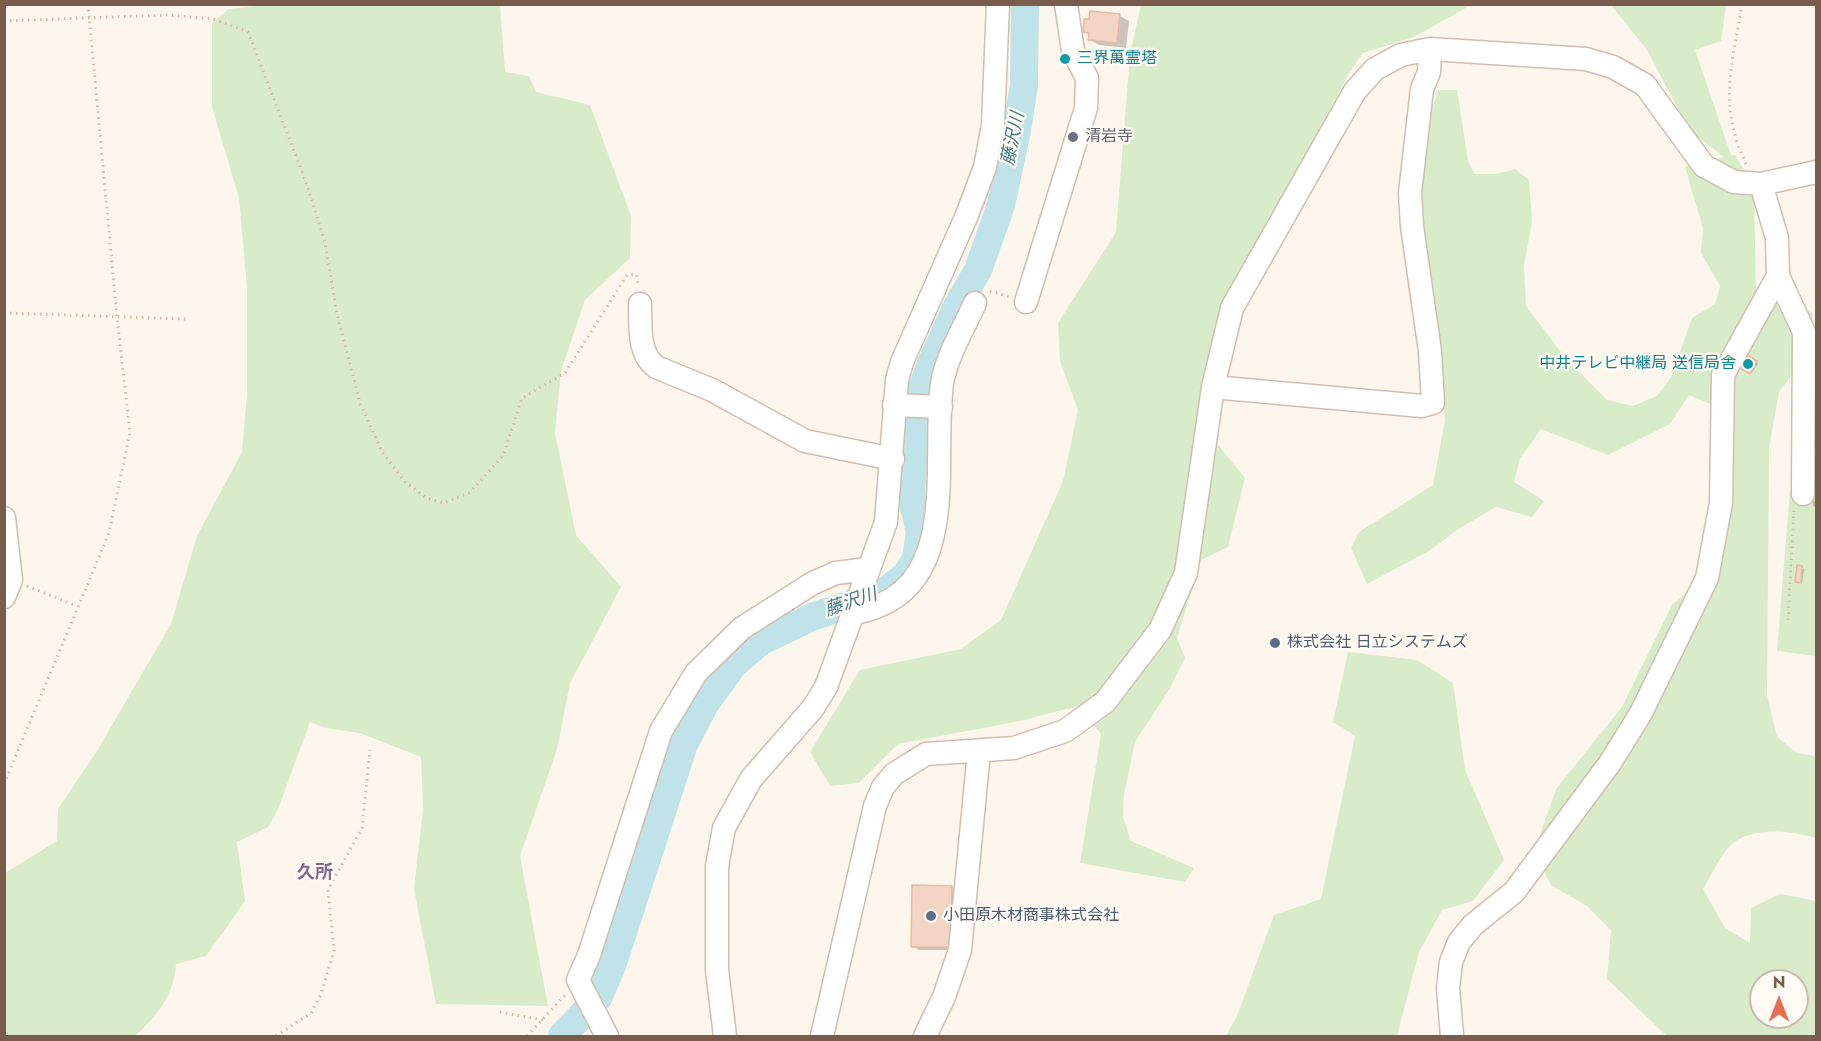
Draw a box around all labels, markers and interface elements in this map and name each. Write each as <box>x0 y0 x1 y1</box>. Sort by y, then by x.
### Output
place label: 三界萬霊塔 <box>1077 49 1157 69</box>
marker: 三界萬霊塔 <box>1058 52 1072 66</box>
water label: 藤沢川 <box>998 110 1030 168</box>
place label: 清岩寺 <box>1085 127 1133 147</box>
marker: 清岩寺 <box>1066 130 1080 144</box>
place label: 中井テレビ中継局 送信局舎 <box>1539 354 1736 374</box>
marker: 中井テレビ中継局 送信局舎 <box>1741 357 1755 371</box>
water label: 藤沢川 <box>822 584 880 622</box>
place label: 株式会社 日立システムズ <box>1287 633 1468 653</box>
marker: 株式会社 日立システムズ <box>1268 636 1282 650</box>
district label: 久所 <box>297 863 333 885</box>
place label: 小田原木材商事株式会社 <box>943 906 1119 926</box>
marker: 小田原木材商事株式会社 <box>924 909 938 923</box>
north arrow <box>1749 969 1809 1029</box>
text: N <box>1773 971 1785 994</box>

